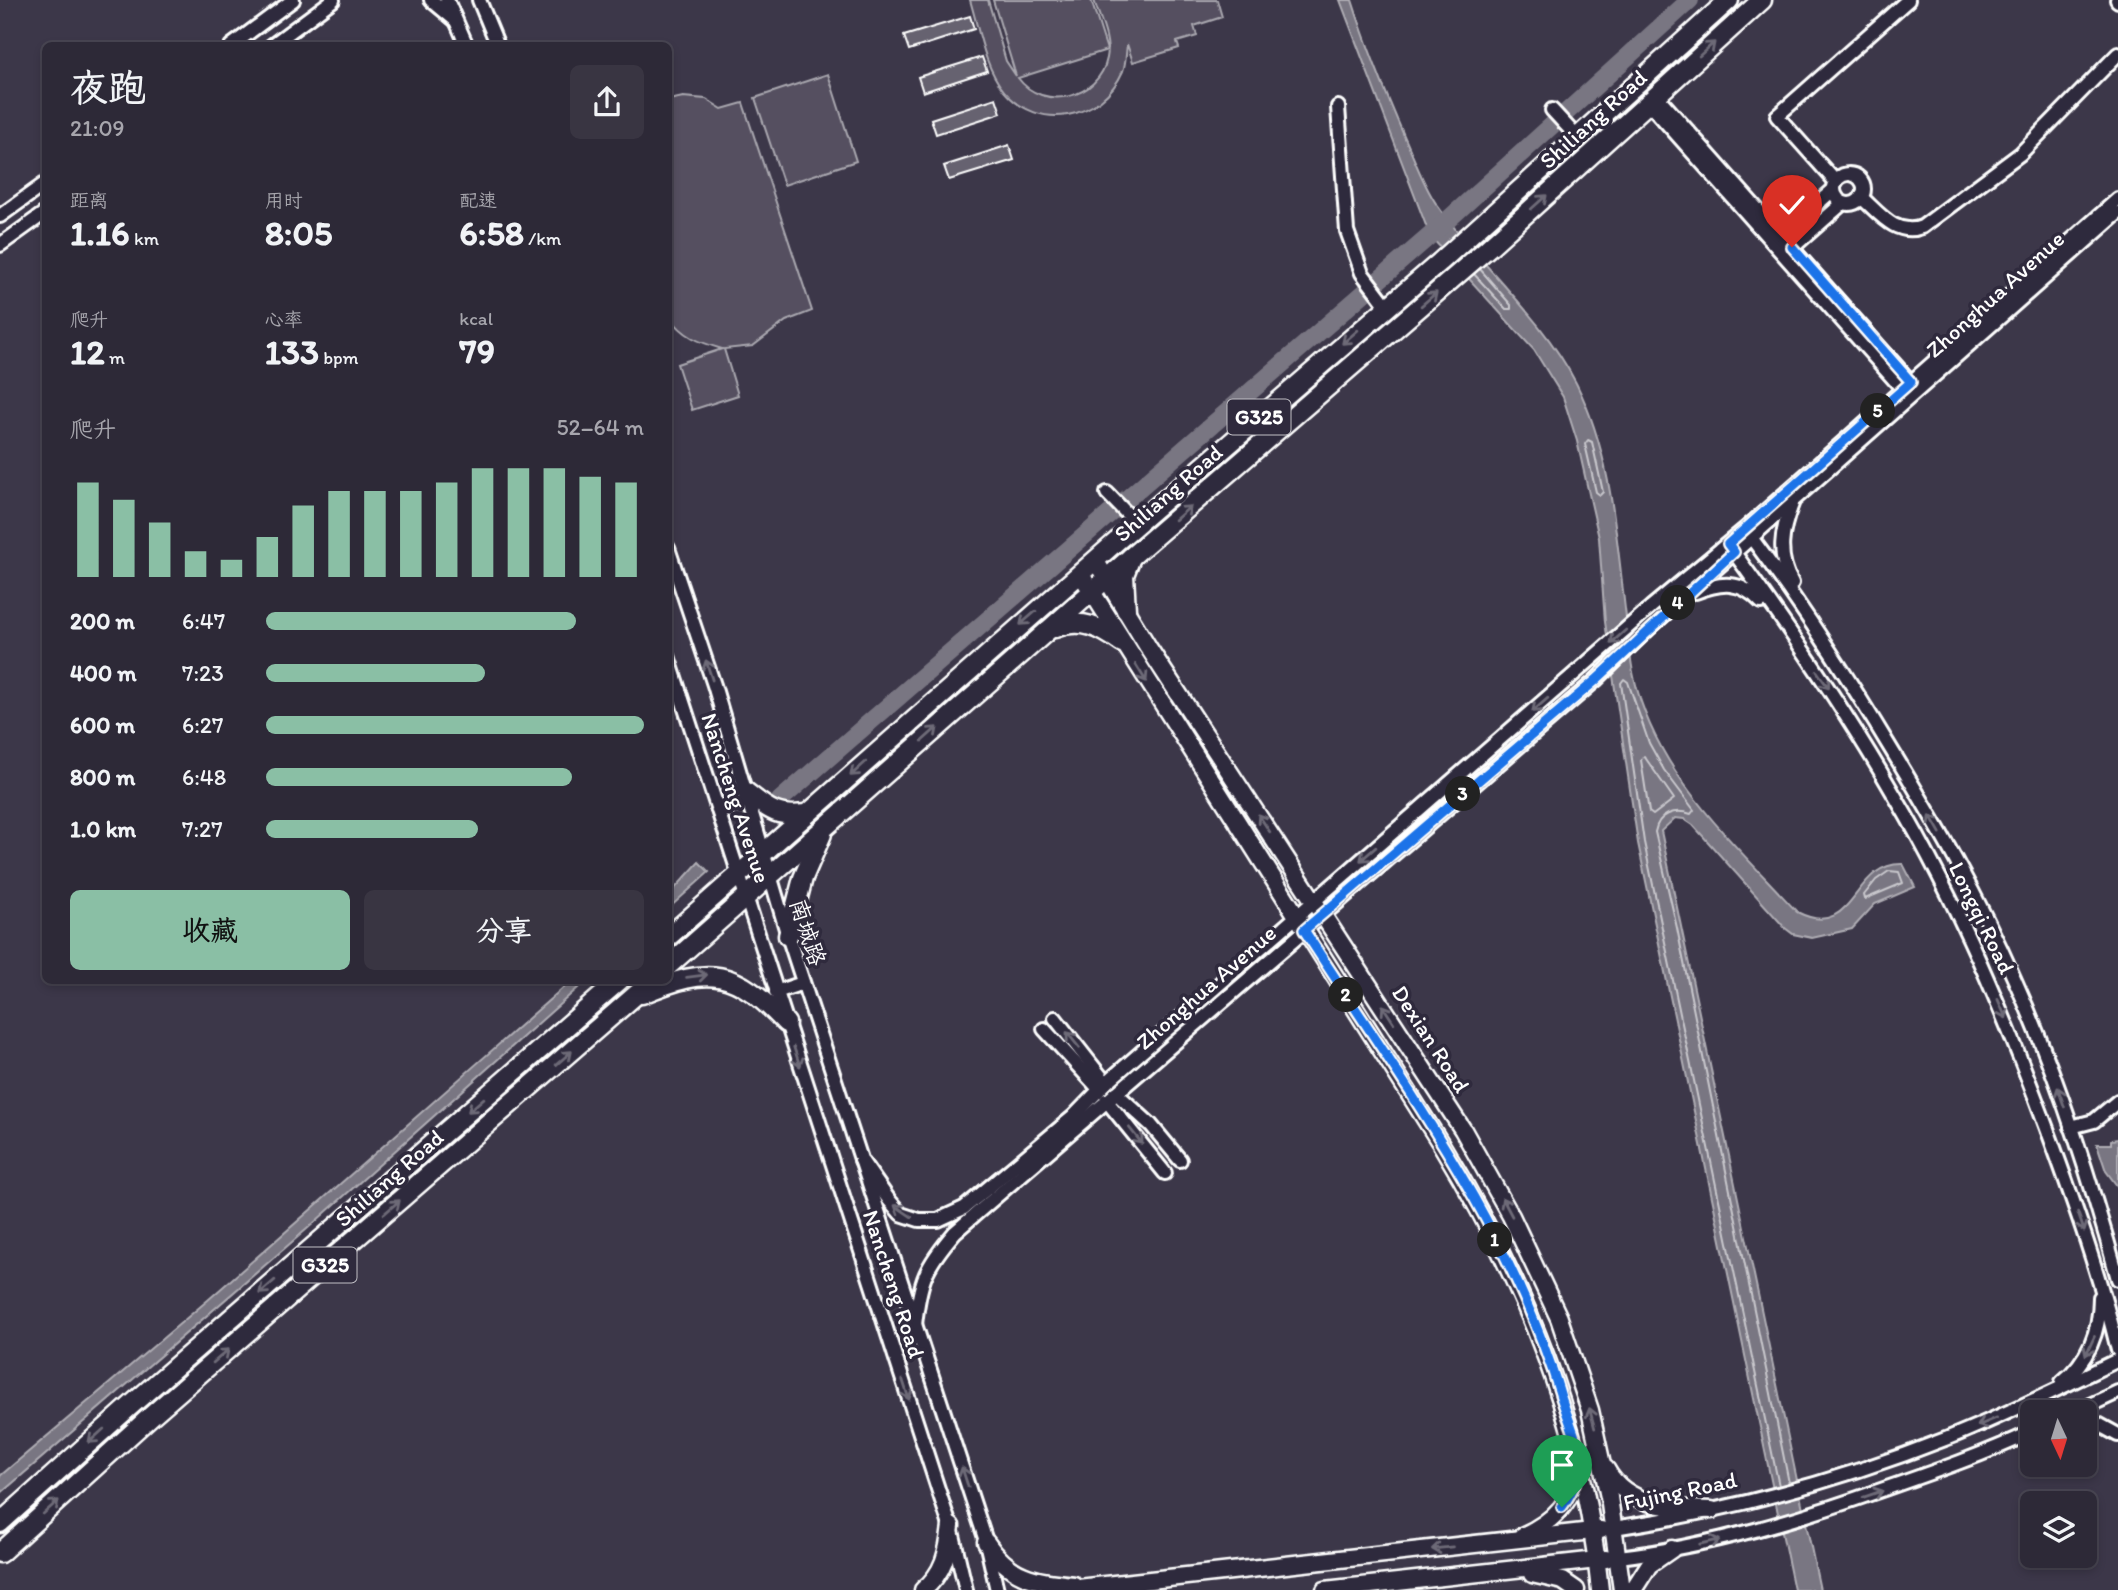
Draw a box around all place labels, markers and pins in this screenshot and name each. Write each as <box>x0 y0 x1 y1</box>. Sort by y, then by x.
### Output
pin <box>1762 175 1822 247</box>
pin: 5 <box>1860 394 1896 428</box>
pin: 4 <box>1660 586 1696 620</box>
pin: 3 <box>1446 776 1480 812</box>
pin: 2 <box>1328 978 1364 1012</box>
pin: 1 <box>1478 1222 1512 1258</box>
pin <box>1532 1435 1592 1507</box>

